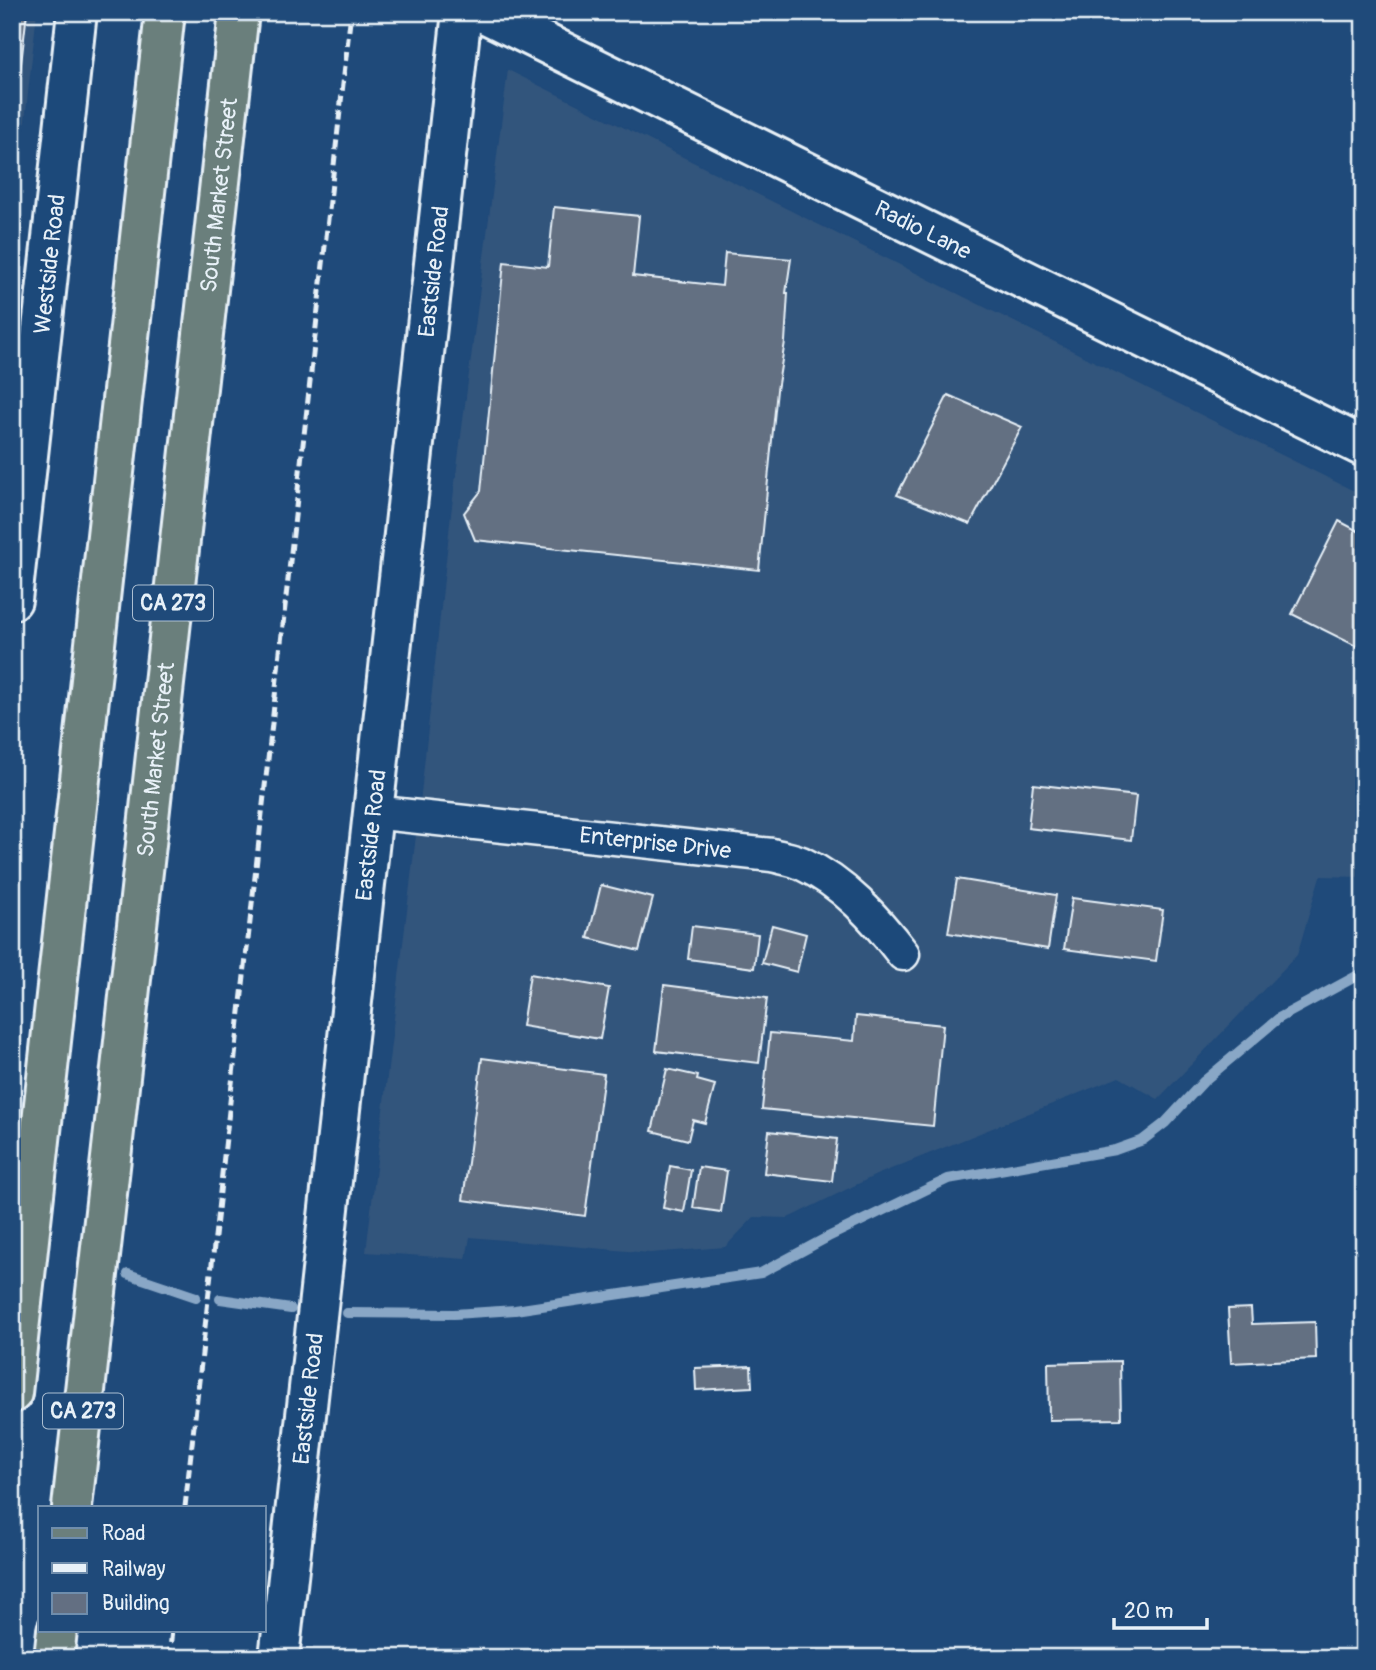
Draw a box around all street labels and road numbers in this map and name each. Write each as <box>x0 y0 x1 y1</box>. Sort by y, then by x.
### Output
street label: South Market Street <box>193 96 244 294</box>
street label: Westside Road <box>27 193 71 335</box>
street label: Radio Lane <box>870 194 977 266</box>
street label: Eastside Road <box>411 204 455 339</box>
road number: CA 273 <box>133 586 213 620</box>
street label: South Market Street <box>130 660 181 858</box>
street label: Eastside Road <box>349 768 392 902</box>
street label: Enterprise Drive <box>578 820 733 865</box>
street label: Eastside Road <box>286 1331 330 1466</box>
road number: CA 273 <box>43 1394 123 1428</box>

